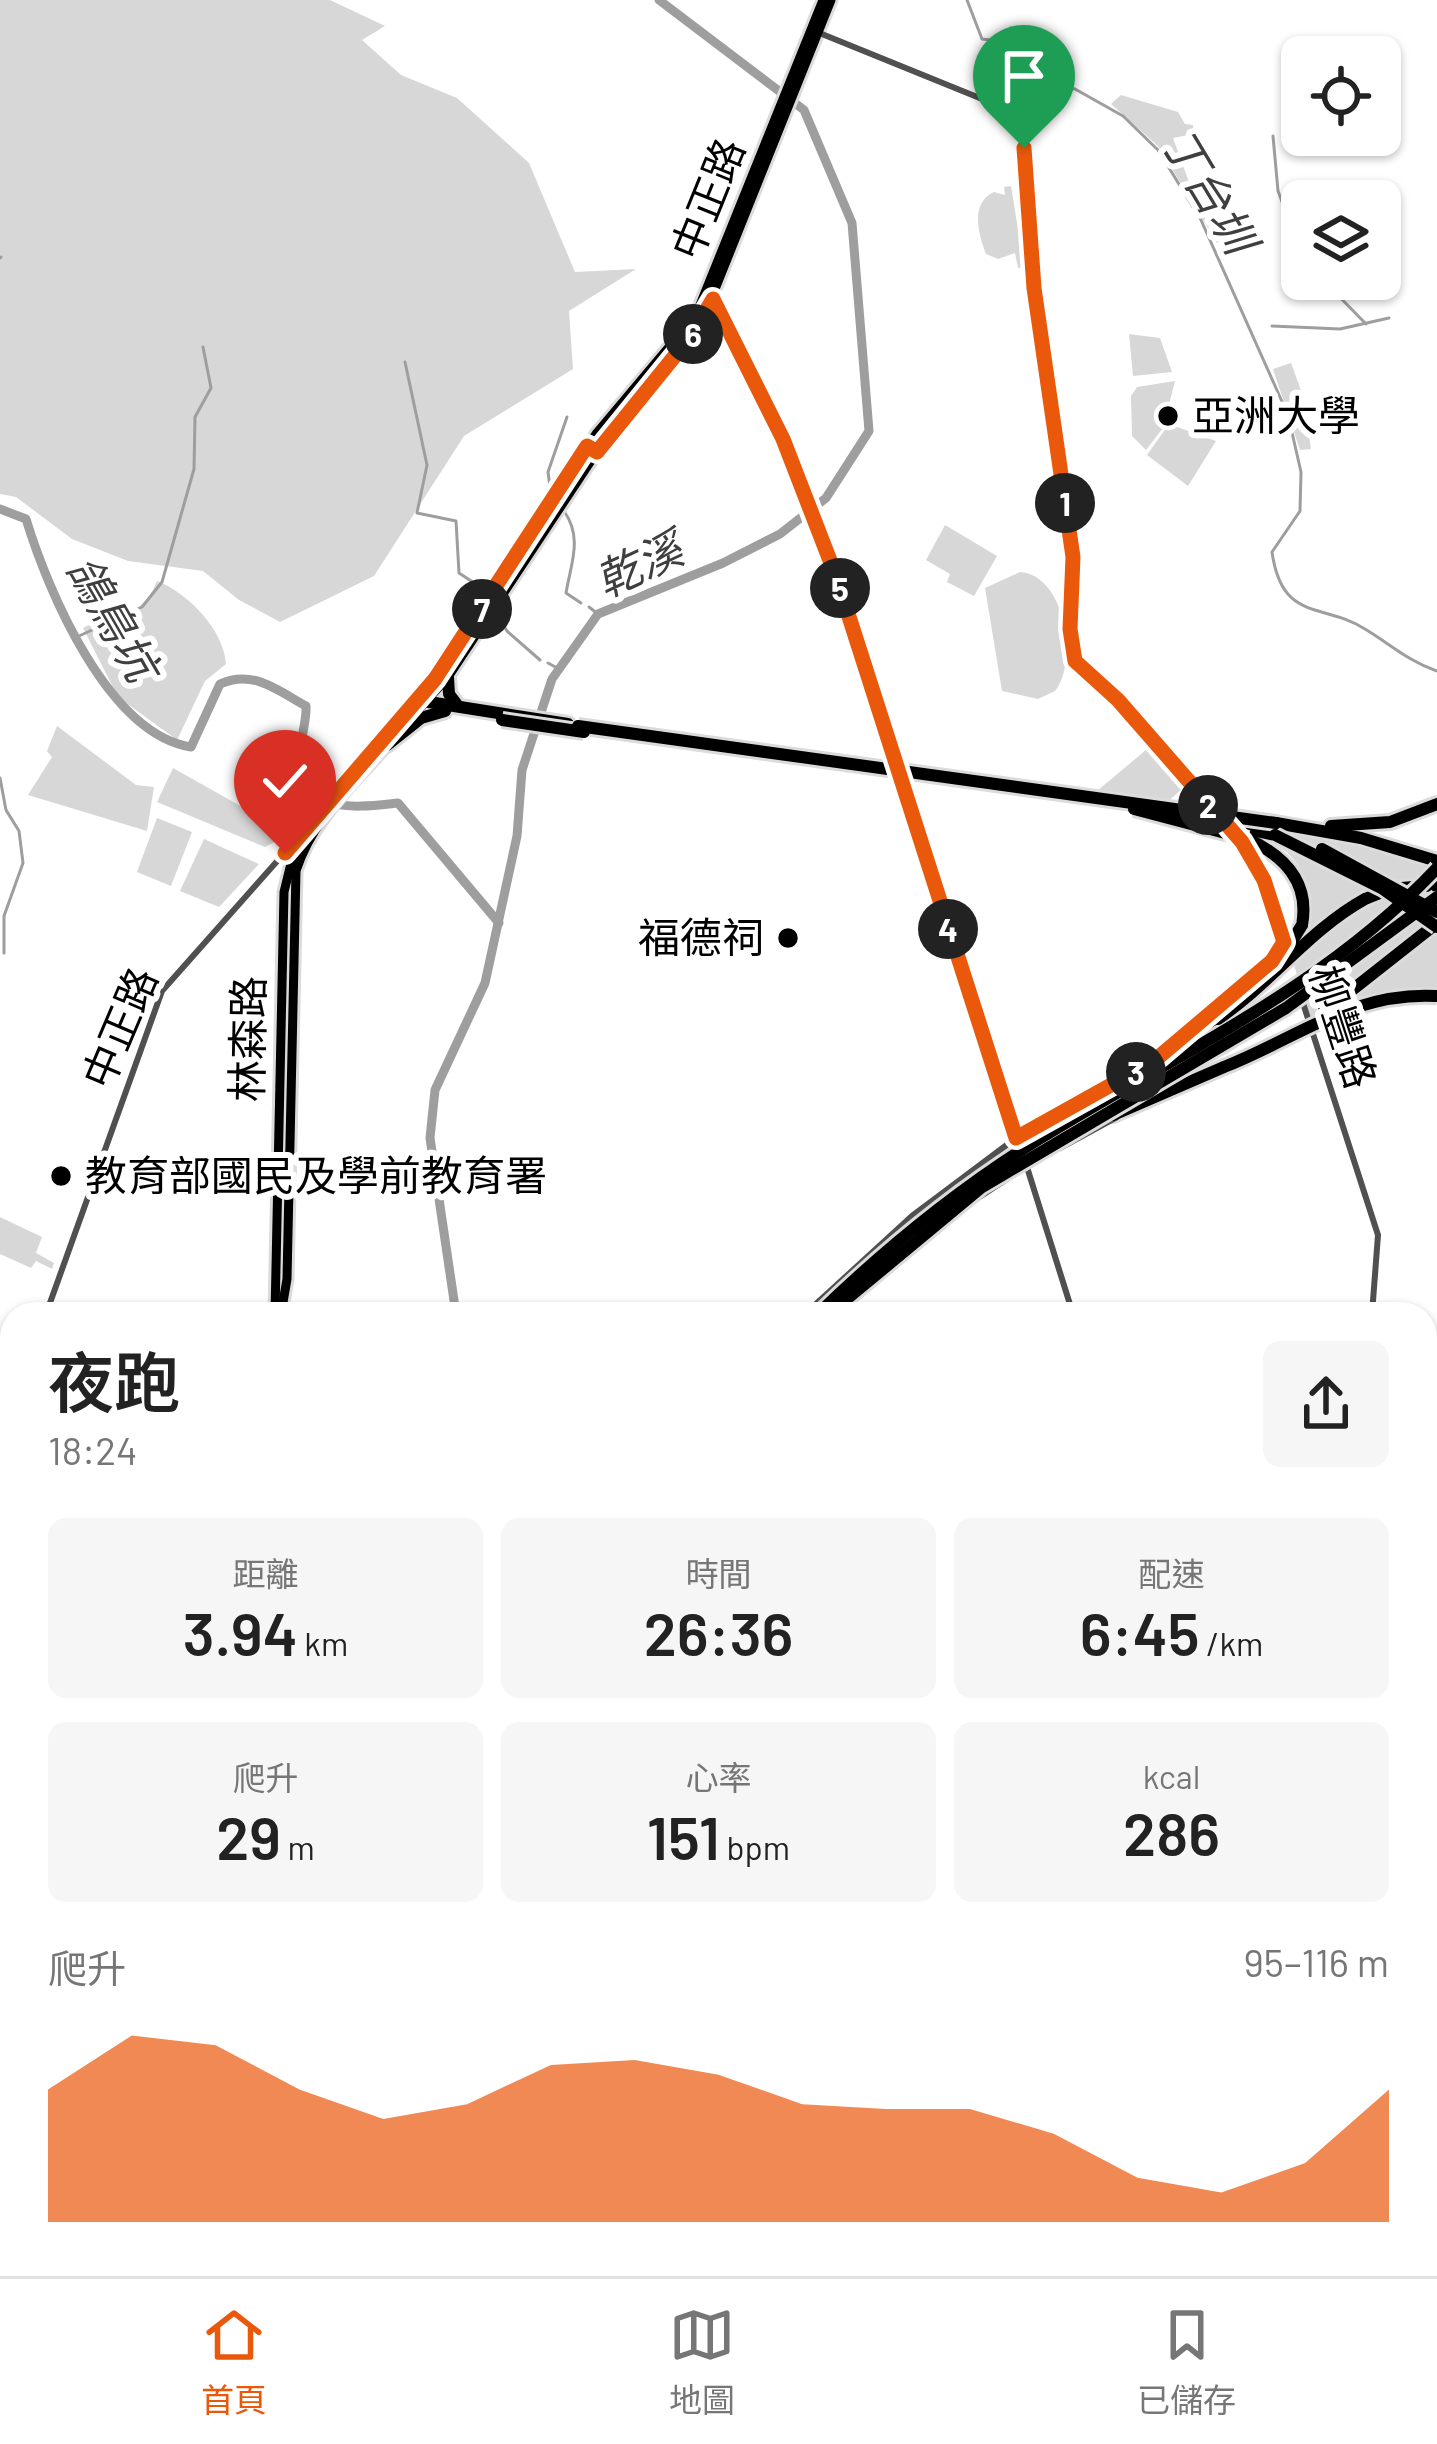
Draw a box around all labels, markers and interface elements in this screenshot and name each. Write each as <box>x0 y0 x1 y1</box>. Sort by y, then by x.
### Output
pin <box>973 25 1075 148</box>
map controls <box>1281 36 1401 300</box>
button: locate <box>1281 36 1401 156</box>
icon: arrive <box>991 43 1057 109</box>
water label: 丁台圳 <box>1153 118 1272 267</box>
street label: 中正路 <box>659 130 753 266</box>
button: layers <box>1281 180 1401 300</box>
pin: 6 <box>663 304 723 364</box>
text: 6 <box>684 314 702 354</box>
place label: 亞洲大學 <box>1192 389 1360 439</box>
marker: 亞洲大學 <box>1155 403 1181 429</box>
pin: 1 <box>1035 473 1095 533</box>
text: 1 <box>1059 483 1071 523</box>
water label: 乾溪 <box>586 517 696 607</box>
water label: 鴿鳥坑 <box>57 545 174 694</box>
pin: 5 <box>810 558 870 618</box>
text: 5 <box>831 568 849 608</box>
pin: 7 <box>452 579 512 639</box>
text: 7 <box>474 589 490 629</box>
pin <box>234 730 336 853</box>
icon: check <box>252 748 318 814</box>
pin: 2 <box>1178 775 1238 835</box>
text: 2 <box>1199 785 1217 825</box>
pin: 4 <box>918 899 978 959</box>
text: 4 <box>938 909 958 949</box>
place label: 福德祠 <box>638 911 764 961</box>
marker: 福德祠 <box>775 925 801 951</box>
street label: 中正路 <box>71 959 166 1095</box>
street label: 柳豐路 <box>1302 959 1388 1094</box>
street label: 林森路 <box>220 976 272 1102</box>
pin: 3 <box>1106 1042 1166 1102</box>
text: 3 <box>1127 1052 1145 1092</box>
place label: 教育部國民及學前教育署 <box>85 1149 547 1199</box>
marker: 教育部國民及學前教育署 <box>48 1163 74 1189</box>
text: 夜跑 <box>48 1341 180 1420</box>
button: share <box>1263 1341 1389 1467</box>
text: 18:24 <box>48 1426 138 1473</box>
text: 距離 <box>233 1553 299 1593</box>
text: 時間 <box>686 1553 752 1593</box>
text: 配速 <box>1139 1553 1205 1593</box>
text: 3.94 <box>183 1596 298 1668</box>
text: 26:36 <box>644 1596 793 1668</box>
text: 6:45 <box>1080 1596 1200 1668</box>
text: km <box>298 1623 348 1663</box>
text: /km <box>1200 1623 1263 1663</box>
text: kcal <box>1143 1756 1200 1796</box>
text: 爬升 <box>233 1757 299 1797</box>
text: 心率 <box>686 1757 752 1797</box>
text: 286 <box>1123 1796 1220 1868</box>
text: 29 <box>216 1800 281 1872</box>
text: 151 <box>647 1800 720 1872</box>
text: m <box>281 1827 315 1867</box>
text: bpm <box>720 1827 790 1867</box>
text: 95–116 m <box>1244 1938 1389 1985</box>
text: 爬升 <box>48 1944 126 1991</box>
tab: 首頁 <box>201 2302 267 2422</box>
tab: 地圖 <box>669 2302 735 2422</box>
tab: 已儲存 <box>1137 2302 1236 2422</box>

